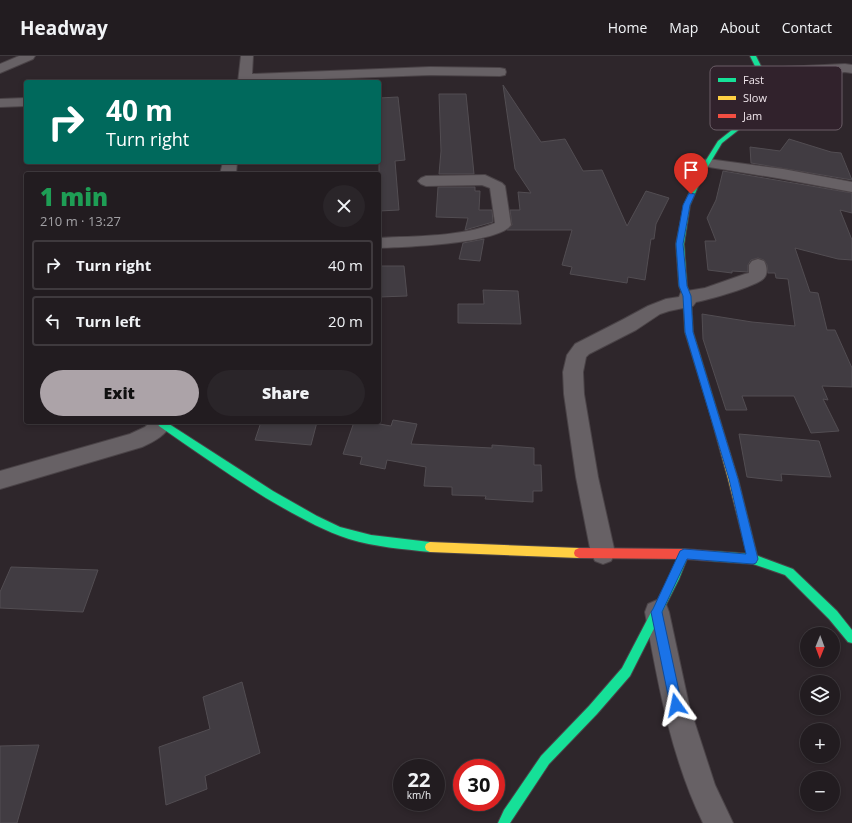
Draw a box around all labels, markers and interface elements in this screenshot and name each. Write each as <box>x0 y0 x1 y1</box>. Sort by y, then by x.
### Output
text: Headway <box>20 15 108 41</box>
text: Home <box>608 18 647 37</box>
text: Map <box>669 18 698 37</box>
text: About <box>720 18 760 37</box>
text: Contact <box>782 18 832 37</box>
legend <box>710 66 842 130</box>
text: Fast <box>743 72 764 87</box>
text: Slow <box>743 90 767 105</box>
text: 40 m <box>106 91 173 129</box>
icon: right <box>40 96 92 148</box>
text: Jam <box>742 108 762 123</box>
text: Turn right <box>106 127 189 151</box>
pin <box>674 153 708 194</box>
icon: arrive <box>680 159 702 181</box>
text: 1 min <box>40 180 108 213</box>
button: close <box>323 185 365 227</box>
text: 210 m · 13:27 <box>40 212 121 230</box>
icon: right <box>42 254 64 276</box>
text: Turn right <box>76 255 151 275</box>
text: 40 m <box>328 255 363 275</box>
icon: left <box>42 310 64 332</box>
text: Turn left <box>76 311 141 331</box>
text: 20 m <box>328 311 363 331</box>
button: Exit <box>40 370 199 416</box>
button: Share <box>207 370 365 416</box>
north arrow <box>800 627 840 667</box>
map controls <box>800 627 840 811</box>
button: layers <box>800 675 840 715</box>
position arrow <box>655 684 697 726</box>
button: + <box>800 723 840 763</box>
speed limit sign: 30 <box>453 759 505 811</box>
text: 22 <box>408 766 430 793</box>
button: − <box>800 771 840 811</box>
text: km/h <box>407 788 431 802</box>

